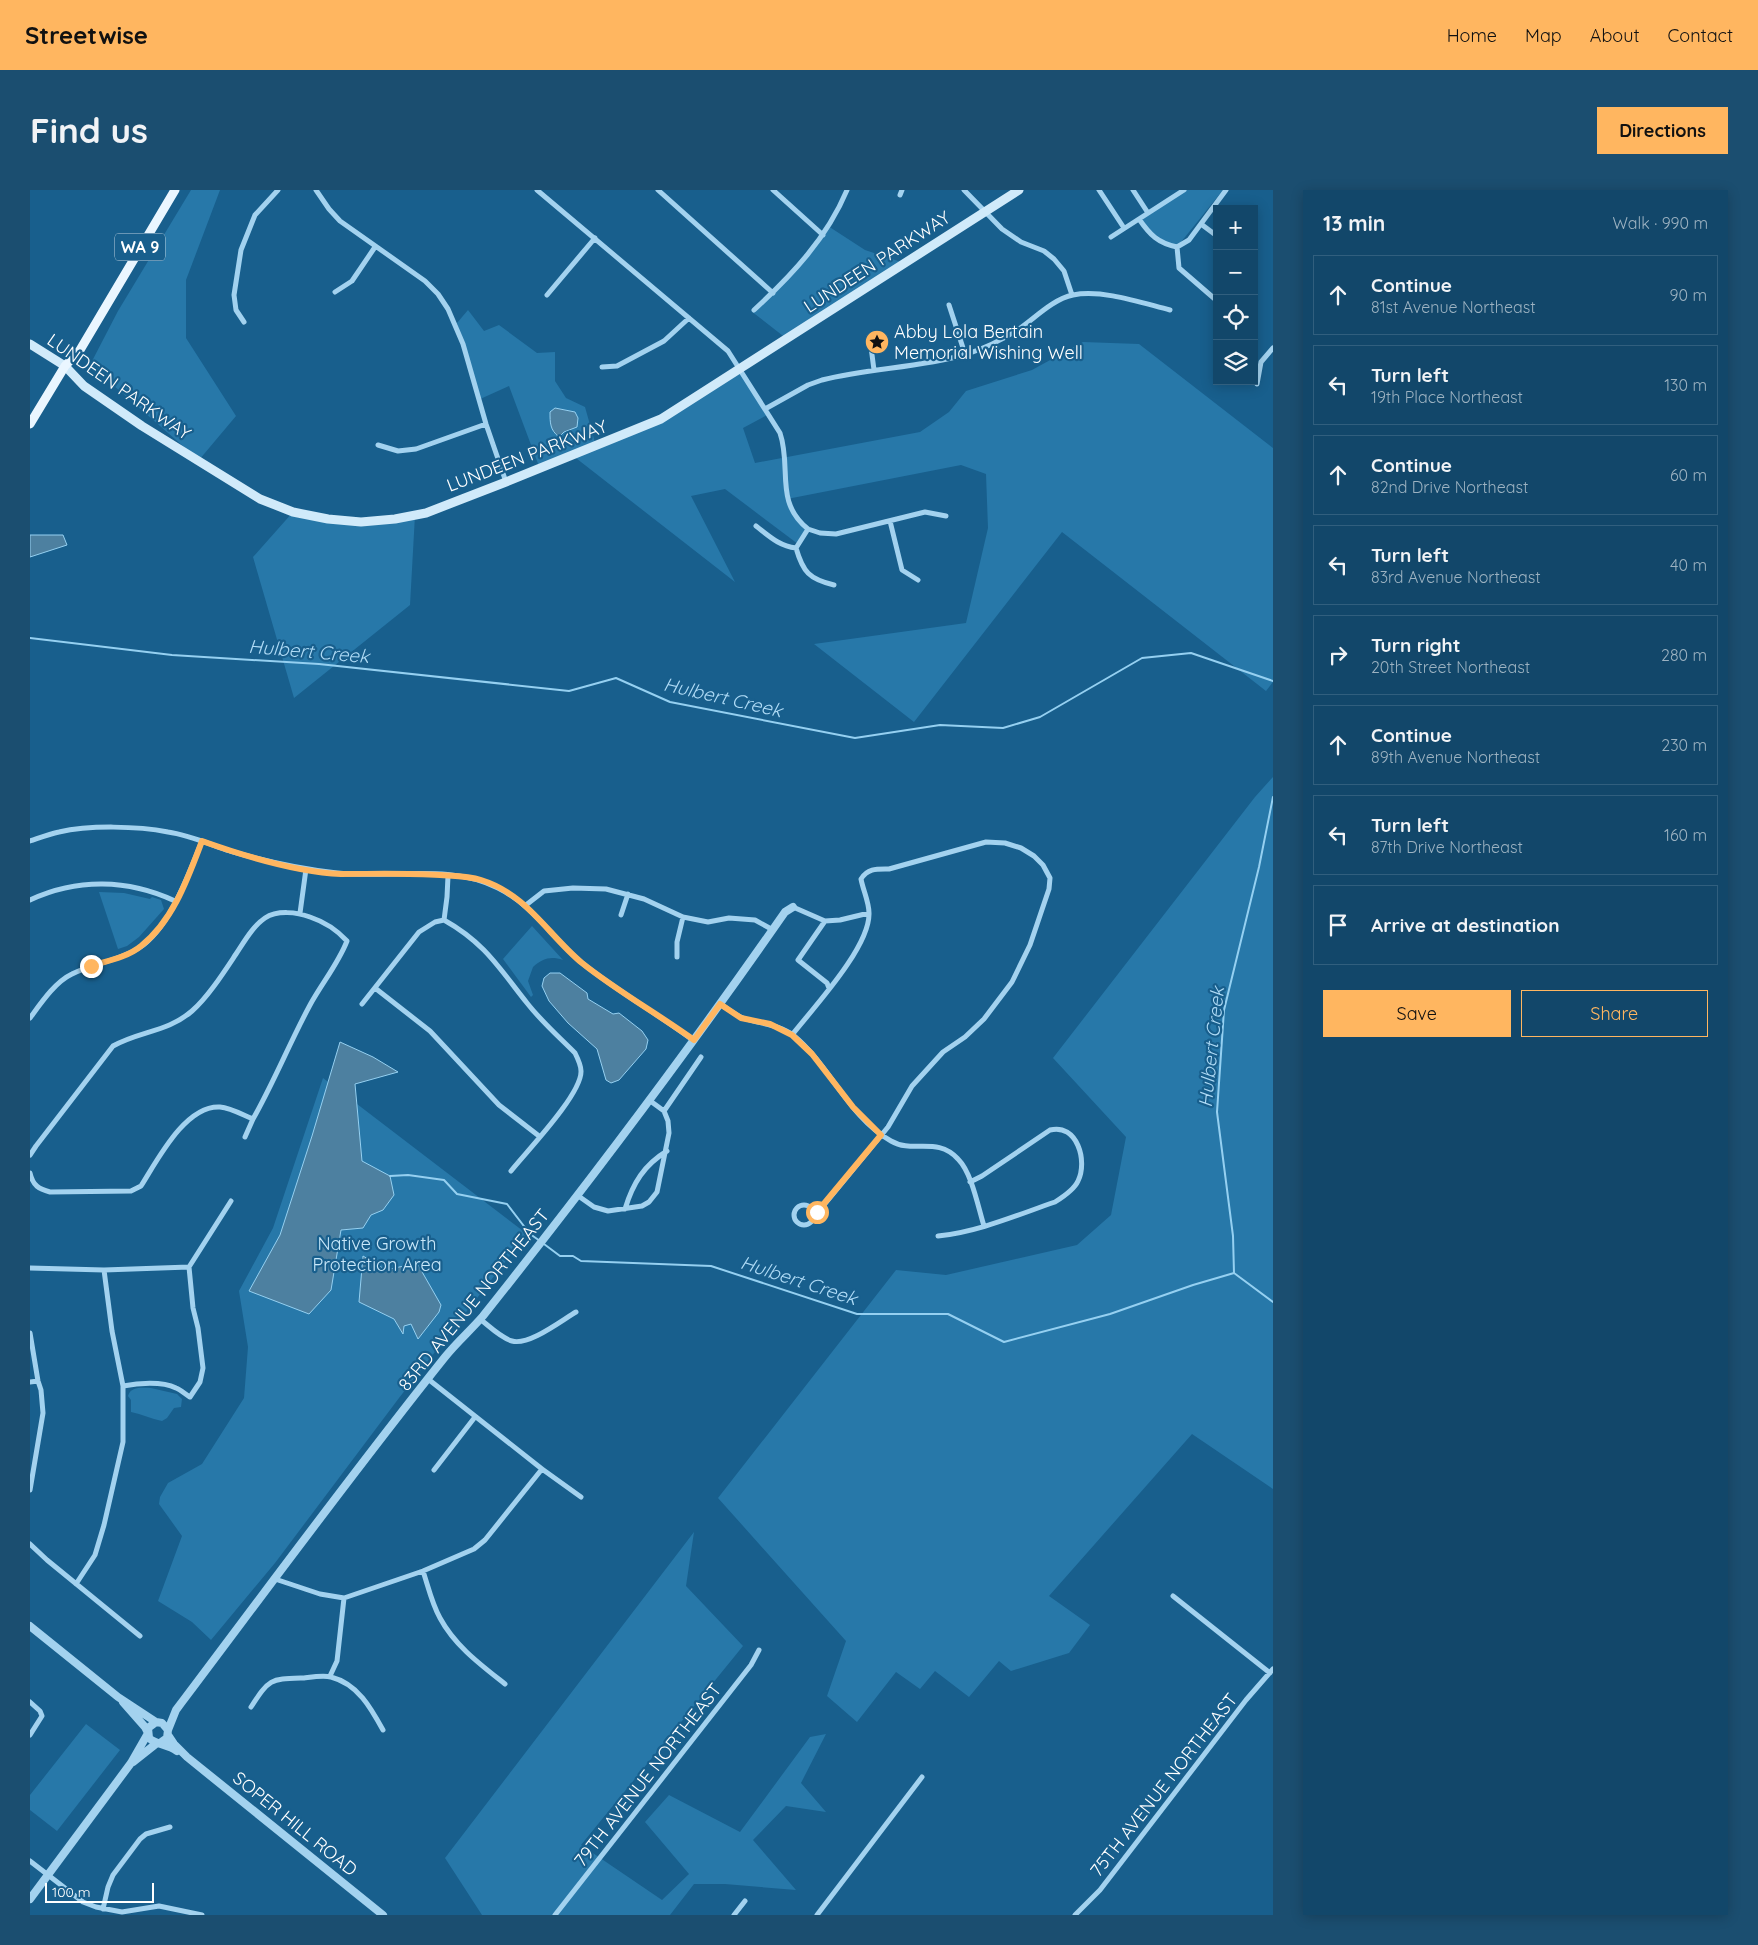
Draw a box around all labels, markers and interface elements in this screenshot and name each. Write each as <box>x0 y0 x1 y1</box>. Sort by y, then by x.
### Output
text: Streetwise <box>25 20 148 50</box>
text: Home <box>1447 24 1497 47</box>
text: Map <box>1525 24 1562 47</box>
text: About <box>1590 24 1640 47</box>
text: Contact <box>1668 24 1733 47</box>
button: Directions <box>1597 107 1728 154</box>
text: Find us <box>30 108 148 152</box>
map controls <box>1213 205 1258 385</box>
button: + <box>1213 205 1258 250</box>
street label: LUNDEEN PARKWAY <box>799 206 954 318</box>
text: 13 min <box>1323 210 1385 236</box>
text: Walk · 990 m <box>1613 213 1708 233</box>
road number: WA 9 <box>115 234 165 260</box>
button: − <box>1213 250 1258 295</box>
text: Continue <box>1371 273 1452 297</box>
icon: ahead <box>1324 281 1352 309</box>
text: 90 m <box>1670 285 1707 305</box>
button: locate <box>1213 295 1258 340</box>
text: 81st Avenue Northeast <box>1371 297 1536 317</box>
place label: Abby Lola Bertain Memorial Wishing Well <box>894 320 1083 364</box>
street label: LUNDEEN PARKWAY <box>43 328 196 445</box>
place icon: Abby Lola Bertain Memorial Wishing Well <box>864 329 890 355</box>
button: layers <box>1213 340 1258 385</box>
text: Turn left <box>1371 363 1449 387</box>
icon: left <box>1324 371 1352 399</box>
text: 130 m <box>1664 375 1707 395</box>
text: 19th Place Northeast <box>1371 387 1523 407</box>
street label: LUNDEEN PARKWAY <box>443 414 610 497</box>
text: Continue <box>1371 453 1452 477</box>
icon: ahead <box>1324 461 1352 489</box>
text: 60 m <box>1670 465 1707 485</box>
text: 82nd Drive Northeast <box>1371 477 1528 497</box>
text: Turn left <box>1371 543 1449 567</box>
icon: left <box>1324 551 1352 579</box>
text: 40 m <box>1670 555 1707 575</box>
text: 83rd Avenue Northeast <box>1371 567 1541 587</box>
text: Turn right <box>1371 633 1460 657</box>
water label: Hulbert Creek <box>248 634 372 668</box>
icon: right <box>1324 641 1352 669</box>
text: 280 m <box>1661 645 1707 665</box>
text: 20th Street Northeast <box>1371 657 1530 677</box>
water label: Hulbert Creek <box>661 672 786 723</box>
text: Continue <box>1371 723 1452 747</box>
icon: ahead <box>1324 731 1352 759</box>
text: 230 m <box>1661 735 1707 755</box>
text: 89th Avenue Northeast <box>1371 747 1540 767</box>
text: Turn left <box>1371 813 1449 837</box>
icon: left <box>1324 821 1352 849</box>
text: 160 m <box>1664 825 1707 845</box>
text: 87th Drive Northeast <box>1371 837 1523 857</box>
icon: arrive <box>1324 911 1352 939</box>
text: Arrive at destination <box>1371 913 1560 937</box>
route end <box>80 955 103 978</box>
water label: Hulbert Creek <box>1193 984 1229 1108</box>
button: Save <box>1323 990 1511 1037</box>
button: Share <box>1521 990 1708 1037</box>
route start <box>806 1201 829 1224</box>
street label: 83RD AVENUE NORTHEAST <box>393 1204 554 1395</box>
park label: Native Growth Protection Area <box>312 1232 442 1276</box>
water label: Hulbert Creek <box>738 1250 862 1311</box>
street label: 79TH AVENUE NORTHEAST <box>569 1678 727 1871</box>
street label: 75TH AVENUE NORTHEAST <box>1085 1688 1242 1881</box>
street label: SOPER HILL ROAD <box>228 1766 362 1881</box>
scale bar <box>45 1880 154 1903</box>
text: 100 m <box>52 1883 90 1901</box>

